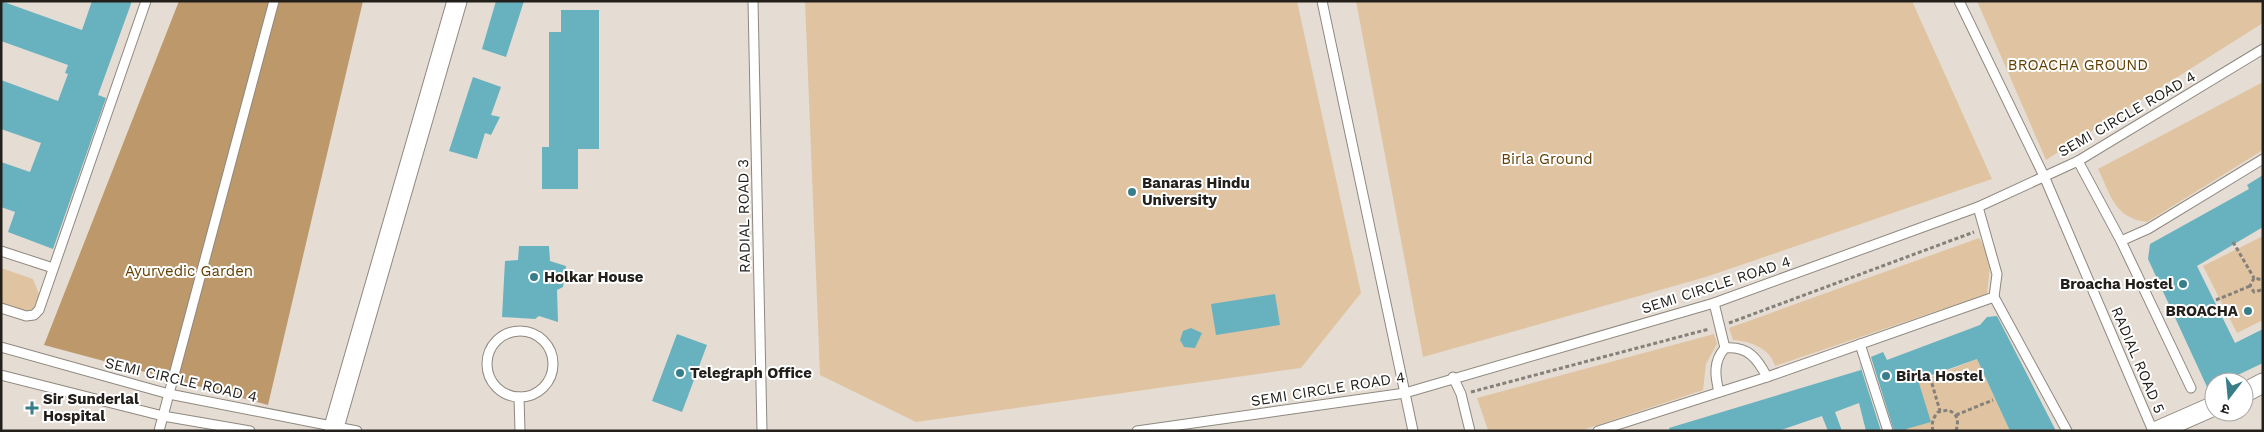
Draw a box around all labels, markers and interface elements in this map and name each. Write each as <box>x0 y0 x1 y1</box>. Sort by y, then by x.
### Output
park label: BROACHA GROUND <box>2008 56 2148 74</box>
street label: SEMI CIRCLE ROAD 4 <box>2055 67 2199 161</box>
park label: Birla Ground <box>1501 150 1593 168</box>
street label: RADIAL ROAD 3 <box>734 159 754 273</box>
place label: Banaras Hindu University <box>1142 174 1250 209</box>
marker: Banaras Hindu University <box>1126 186 1138 198</box>
street label: SEMI CIRCLE ROAD 4 <box>1639 252 1793 318</box>
park label: Ayurvedic Garden <box>125 262 253 280</box>
place label: Holkar House <box>544 268 644 286</box>
marker: Holkar House <box>528 271 540 283</box>
place label: Broacha Hostel <box>2060 275 2173 293</box>
marker: Broacha Hostel <box>2177 278 2189 290</box>
place label: BROACHA <box>2166 302 2239 320</box>
street label: RADIAL ROAD 5 <box>2107 304 2169 416</box>
marker: BROACHA <box>2242 305 2254 317</box>
street label: SEMI CIRCLE ROAD 4 <box>103 354 259 406</box>
place label: Telegraph Office <box>690 364 812 382</box>
marker: Telegraph Office <box>674 367 686 379</box>
place label: Birla Hostel <box>1896 367 1983 385</box>
street label: SEMI CIRCLE ROAD 4 <box>1250 368 1406 410</box>
marker: Birla Hostel <box>1880 370 1892 382</box>
north arrow <box>2204 372 2254 422</box>
place label: Sir Sunderlal Hospital <box>43 390 139 425</box>
text: उ <box>2219 400 2232 418</box>
marker: Sir Sunderlal Hospital <box>25 401 39 415</box>

